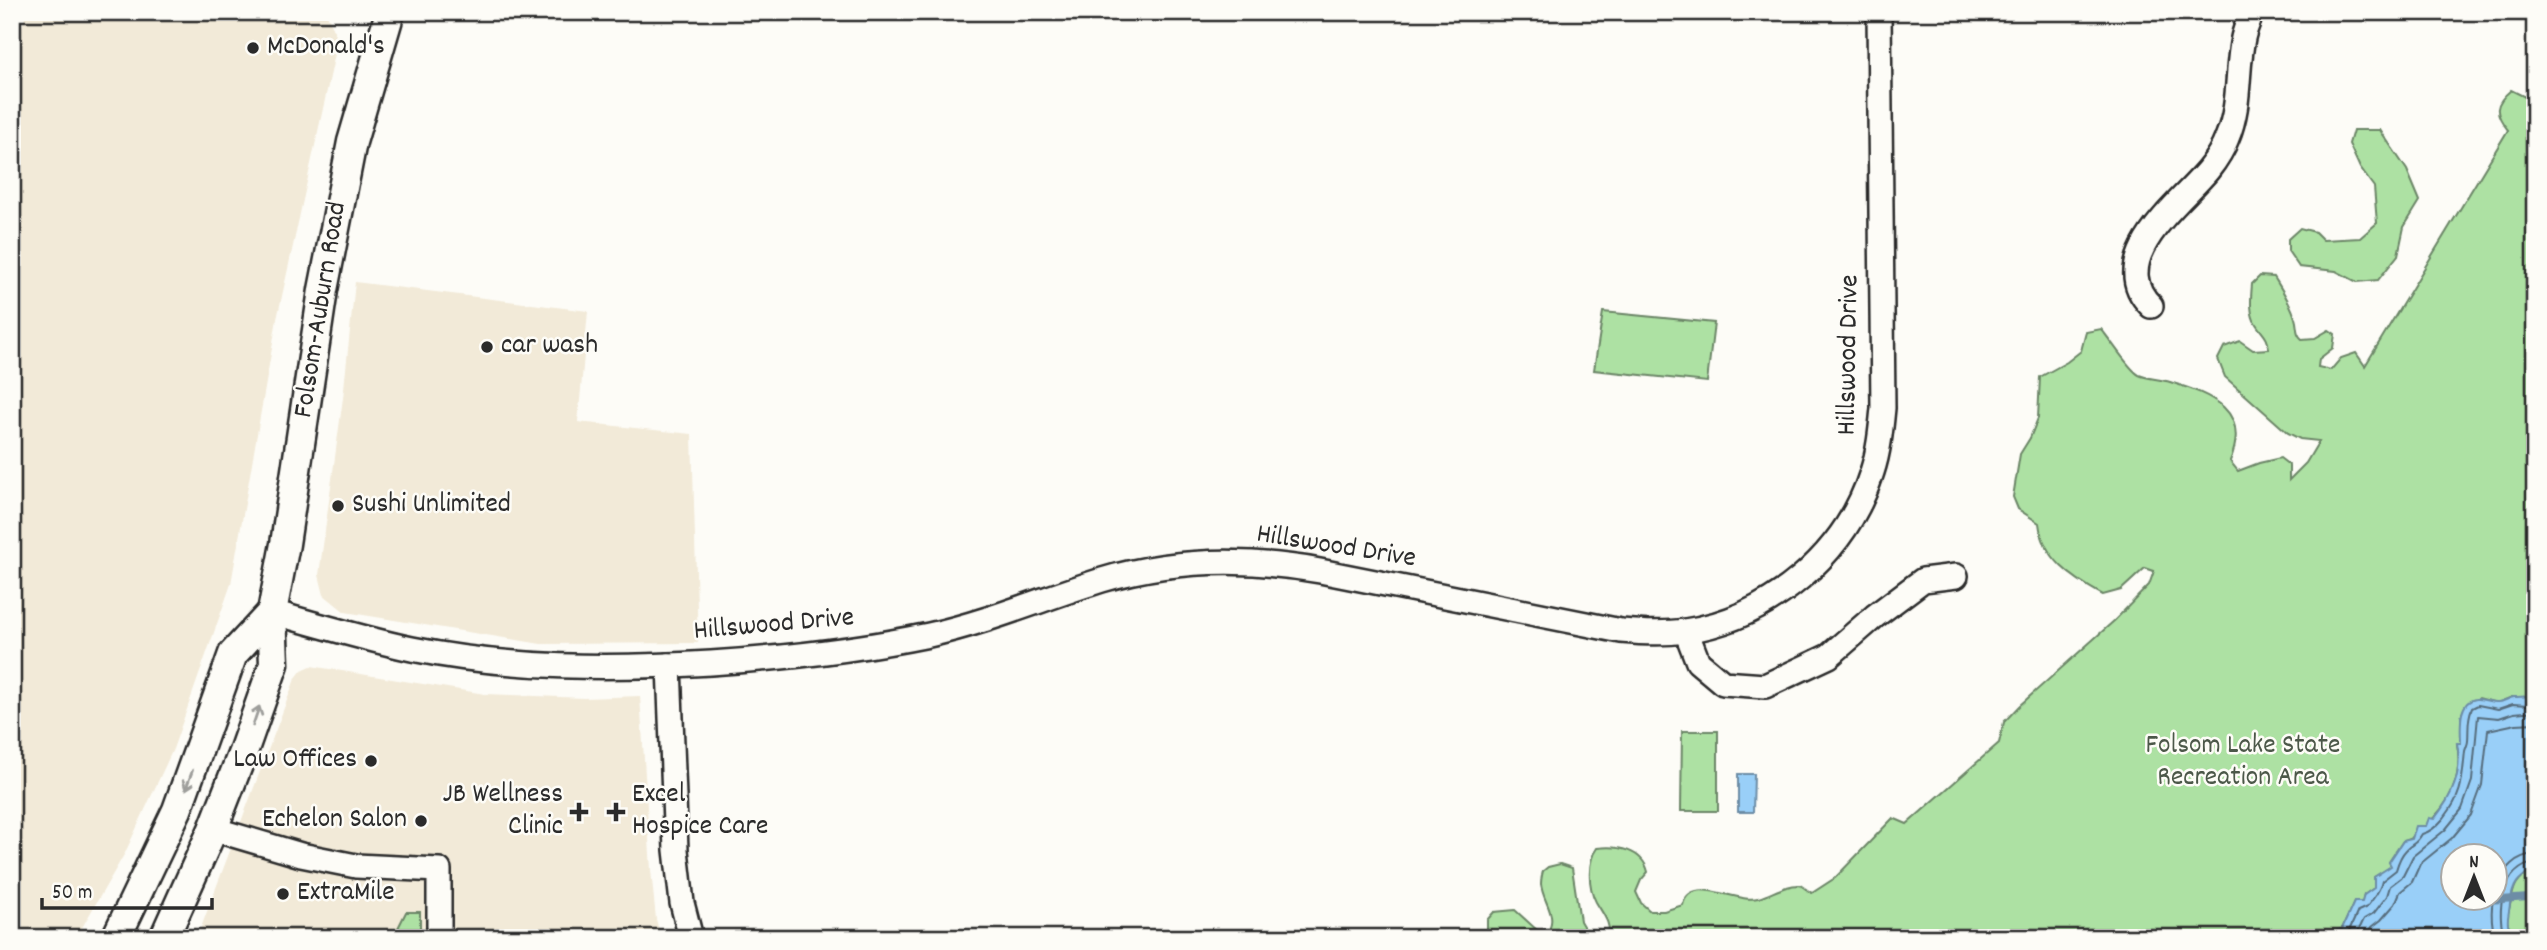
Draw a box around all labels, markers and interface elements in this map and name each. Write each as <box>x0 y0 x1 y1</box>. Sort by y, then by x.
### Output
place label: McDonald's <box>267 28 385 68</box>
marker: McDonald's <box>245 40 261 56</box>
street label: Folsom-Auburn Road <box>285 199 359 421</box>
street label: Hillswood Drive <box>1829 274 1871 436</box>
place label: car wash <box>501 327 598 367</box>
marker: car wash <box>479 339 495 355</box>
place label: Sushi Unlimited <box>352 486 511 526</box>
marker: Sushi Unlimited <box>330 498 346 514</box>
street label: Hillswood Drive <box>1253 516 1419 580</box>
street label: Hillswood Drive <box>692 599 856 653</box>
one-way arrow <box>251 706 263 728</box>
park label: Folsom Lake State Recreation Area <box>2146 727 2340 799</box>
place label: Law Offices <box>233 741 357 781</box>
marker: Law Offices <box>363 753 379 769</box>
one-way arrow <box>181 769 194 791</box>
place label: JB Wellness Clinic <box>443 776 563 848</box>
place label: Excel Hospice Care <box>632 776 768 848</box>
place label: Echelon Salon <box>262 801 407 841</box>
marker: JB Wellness Clinic <box>569 802 589 822</box>
marker: Excel Hospice Care <box>606 802 626 822</box>
marker: Echelon Salon <box>413 813 429 829</box>
north arrow <box>2438 842 2508 912</box>
text: N <box>2469 850 2479 877</box>
scale bar <box>42 866 212 910</box>
place label: ExtraMile <box>297 874 394 914</box>
text: 50 m <box>52 879 92 909</box>
marker: ExtraMile <box>275 886 291 902</box>

